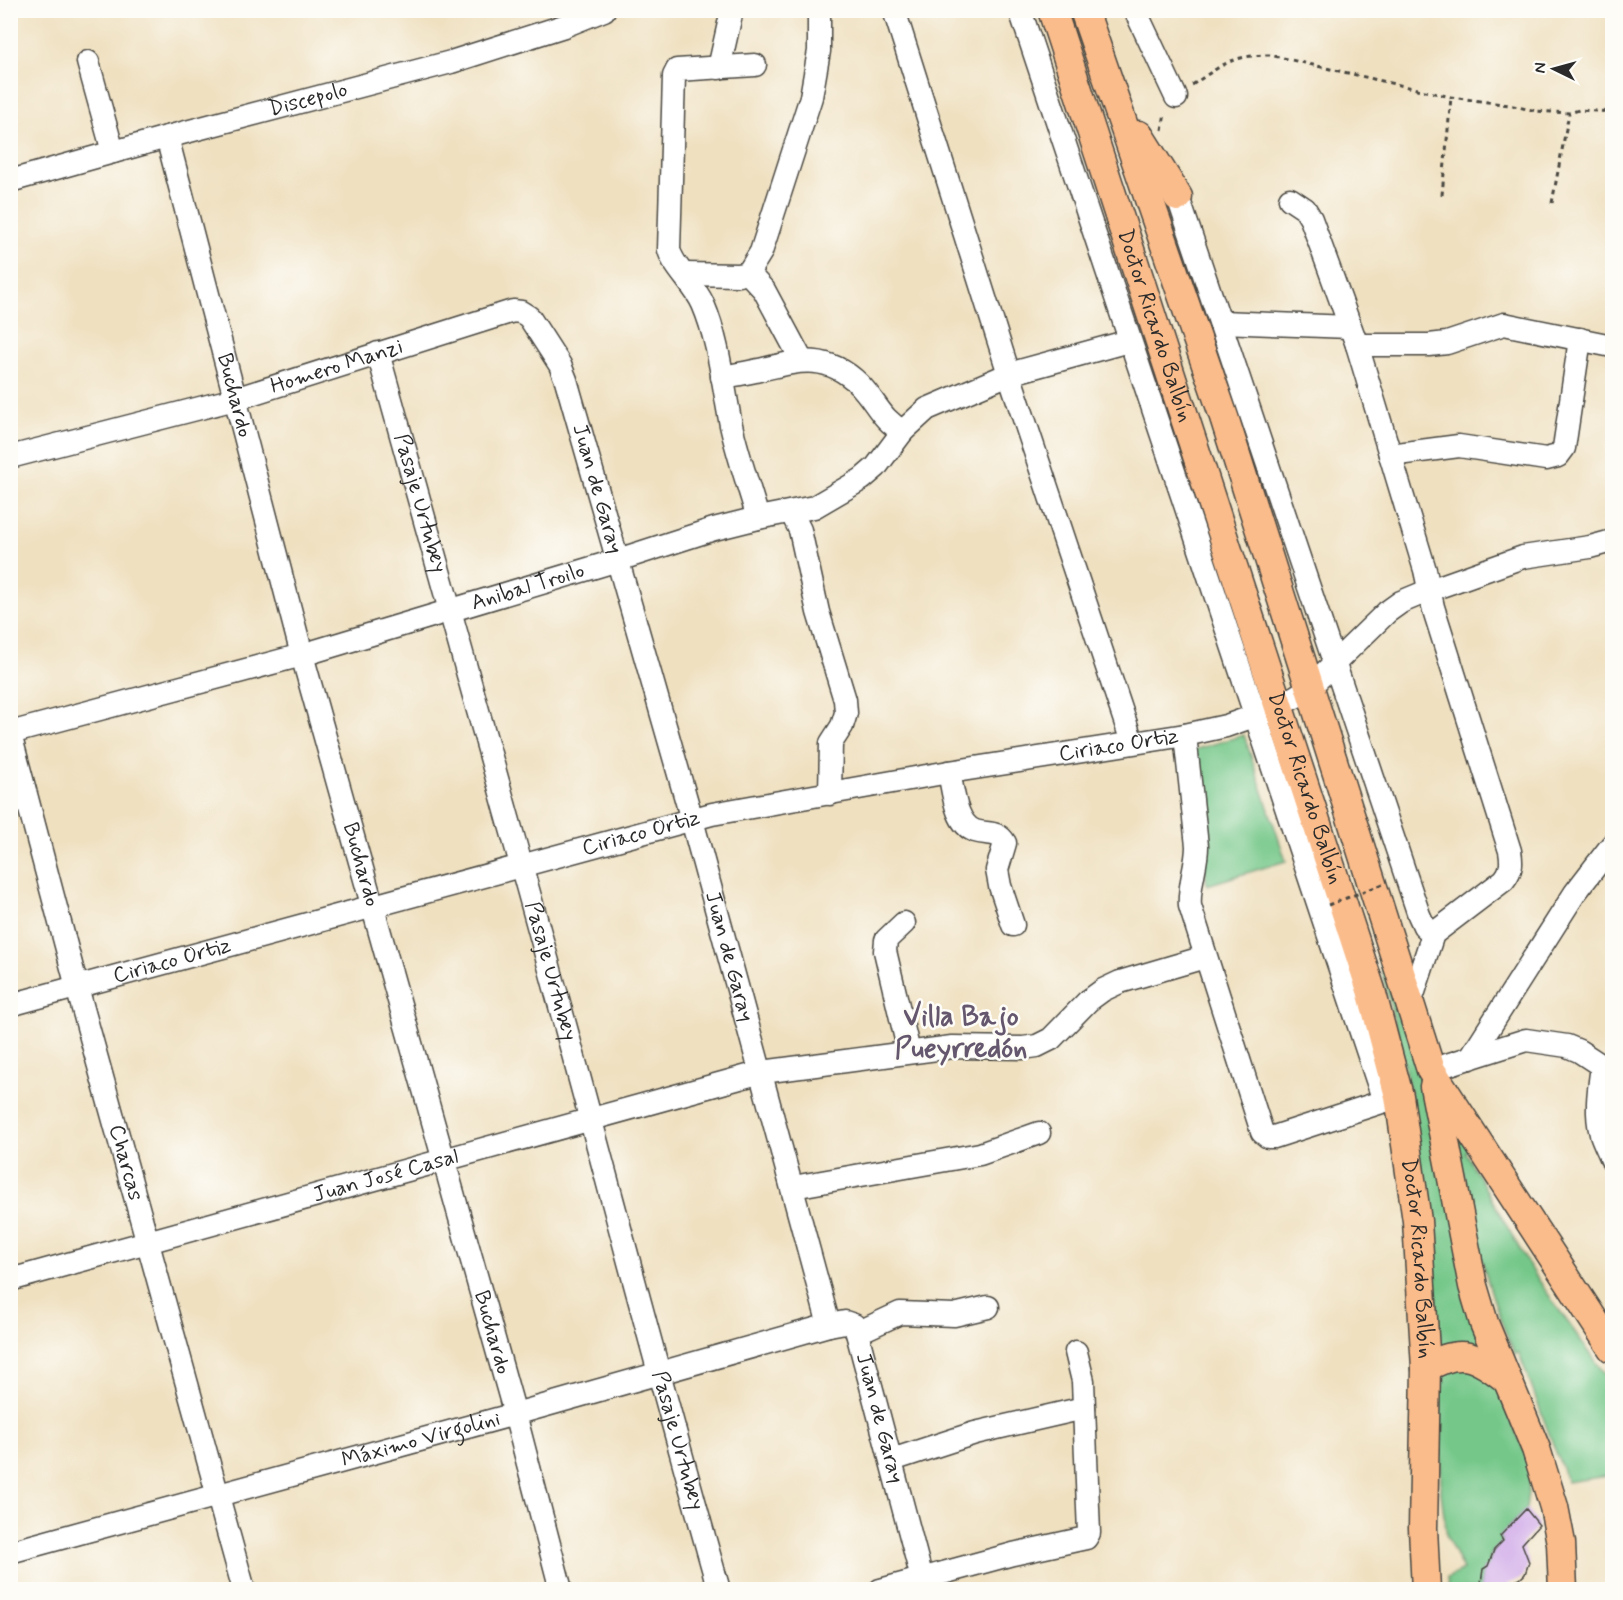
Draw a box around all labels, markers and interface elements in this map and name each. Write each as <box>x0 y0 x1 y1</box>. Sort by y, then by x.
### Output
north arrow <box>1524 39 1584 99</box>
text: N <box>1530 62 1551 74</box>
street label: Discepolo <box>265 76 351 124</box>
street label: Doctor Ricardo Balbín <box>1110 226 1199 426</box>
street label: Homero Manzi <box>267 333 406 401</box>
street label: Buchardo <box>210 350 259 440</box>
street label: Juan de Garay <box>565 421 629 557</box>
street label: Pasaje Urtubey <box>387 431 453 576</box>
street label: Anibal Troilo <box>468 557 588 617</box>
street label: Doctor Ricardo Balbín <box>1261 688 1350 888</box>
street label: Ciriaco Ortiz <box>1057 722 1181 769</box>
street label: Ciriaco Ortiz <box>579 804 703 863</box>
street label: Buchardo <box>336 819 386 910</box>
street label: Juan de Garay <box>698 888 760 1025</box>
street label: Pasaje Urtubey <box>518 899 583 1044</box>
street label: Ciriaco Ortiz <box>110 931 234 990</box>
district label: Villa Bajo Pueyrredón <box>895 999 1027 1068</box>
street label: Charcas <box>102 1122 150 1204</box>
street label: Juan José Casal <box>310 1143 462 1209</box>
street label: Doctor Ricardo Balbín <box>1394 1156 1439 1360</box>
street label: Buchardo <box>467 1287 517 1378</box>
street label: Juan de Garay <box>849 1350 910 1486</box>
street label: Pasaje Urtubey <box>645 1368 710 1513</box>
street label: Máximo Virgolini <box>339 1405 503 1475</box>

